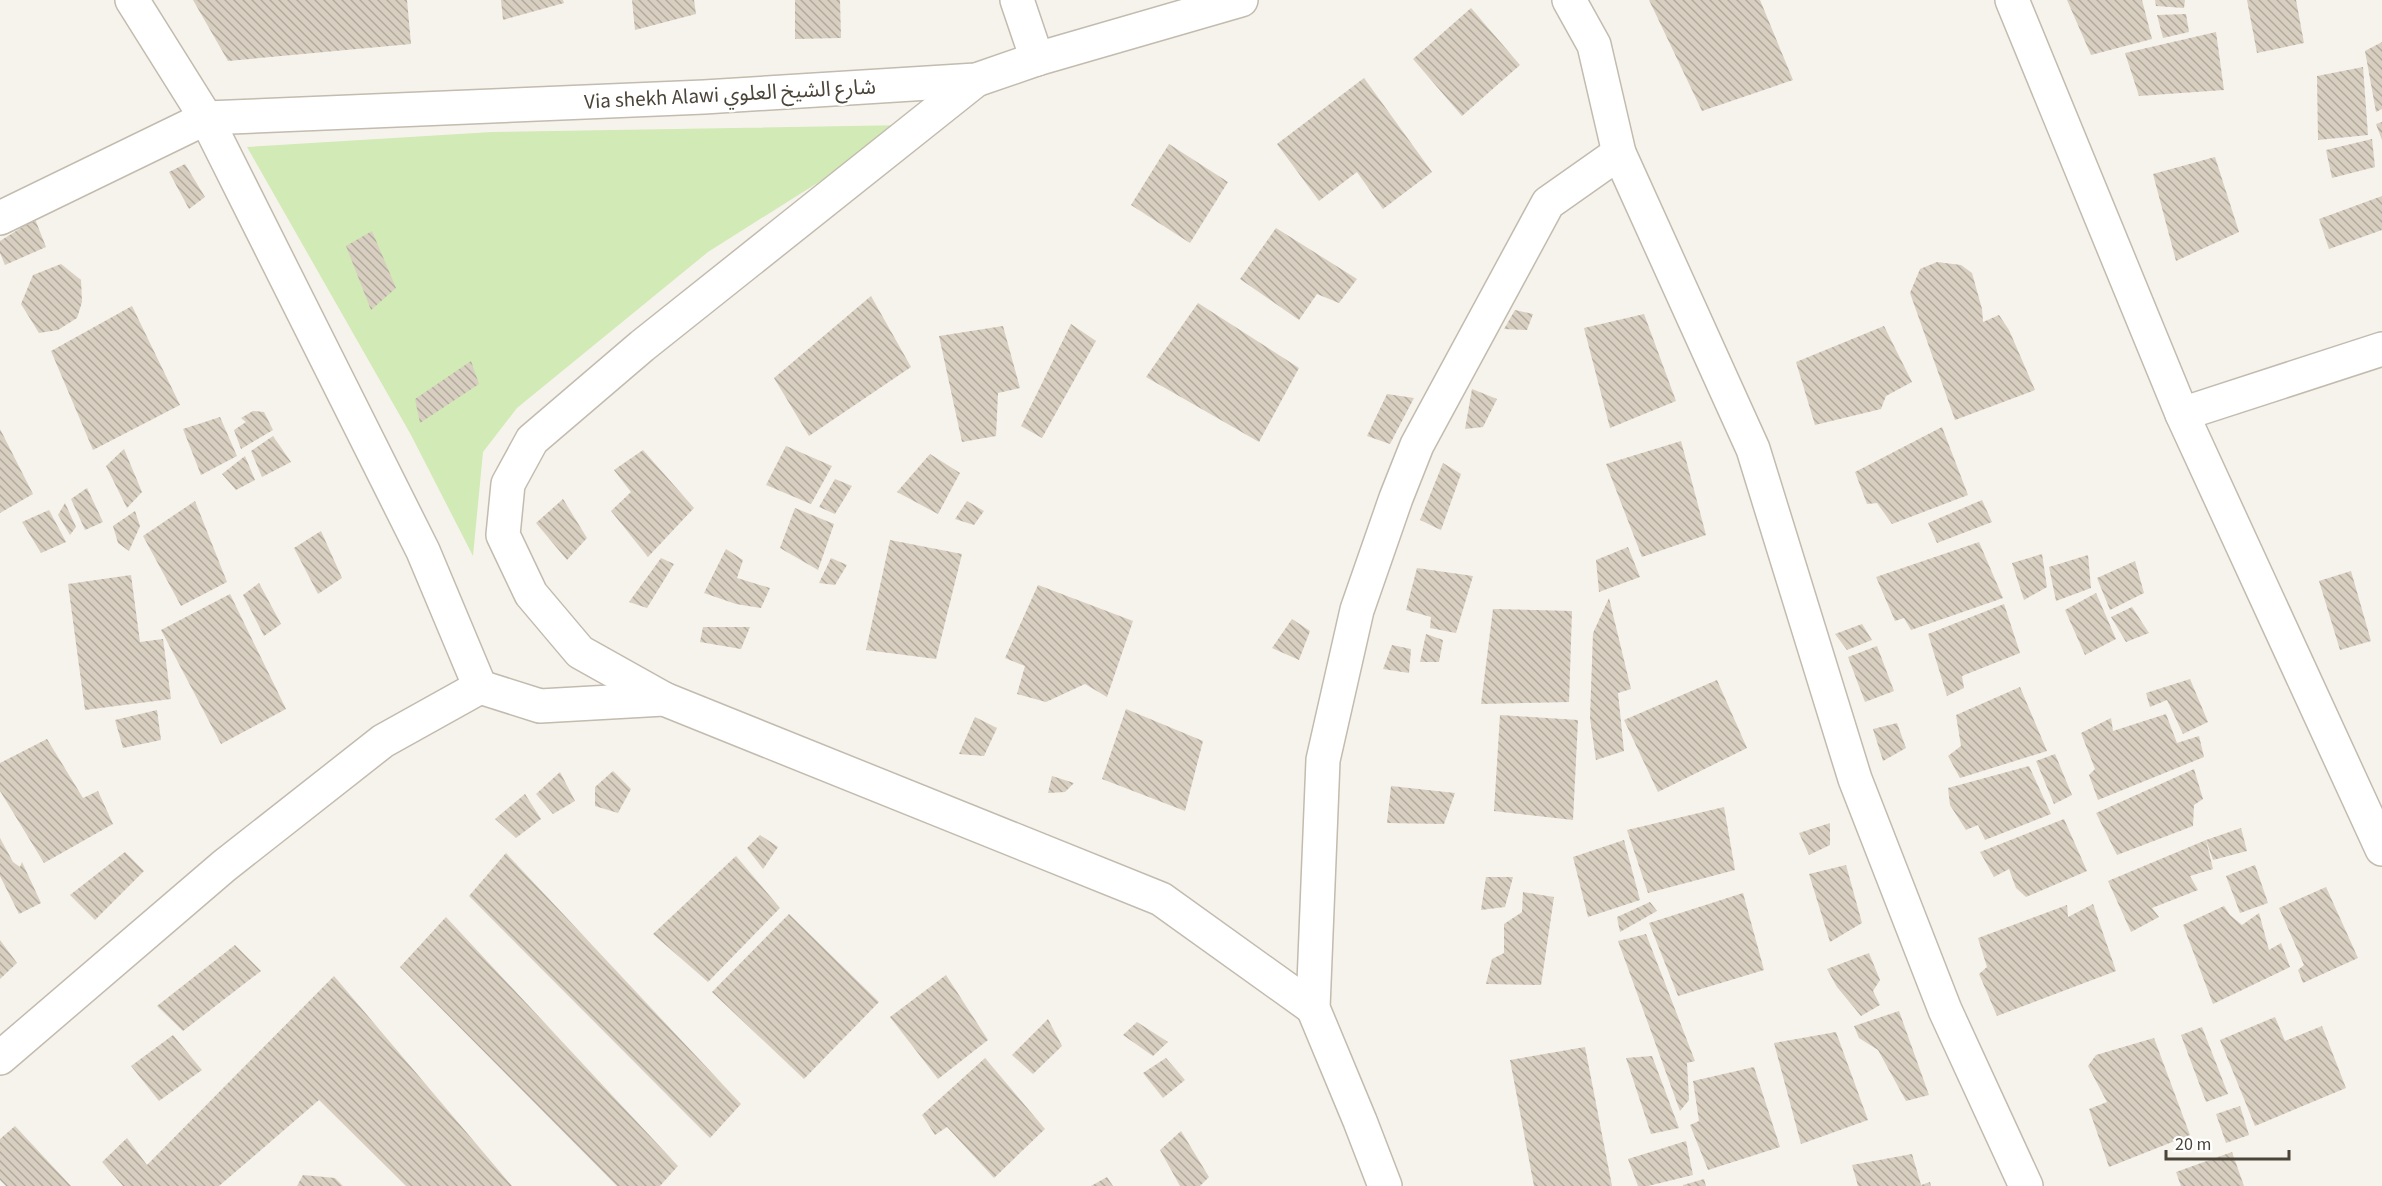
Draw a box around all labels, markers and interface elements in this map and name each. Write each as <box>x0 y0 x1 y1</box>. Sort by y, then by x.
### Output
street label: Via shekh Alawi شارع الشيخ العلوي <box>583 71 877 117</box>
scale bar <box>2166 1123 2289 1161</box>
text: 20 m <box>2175 1132 2211 1157</box>

